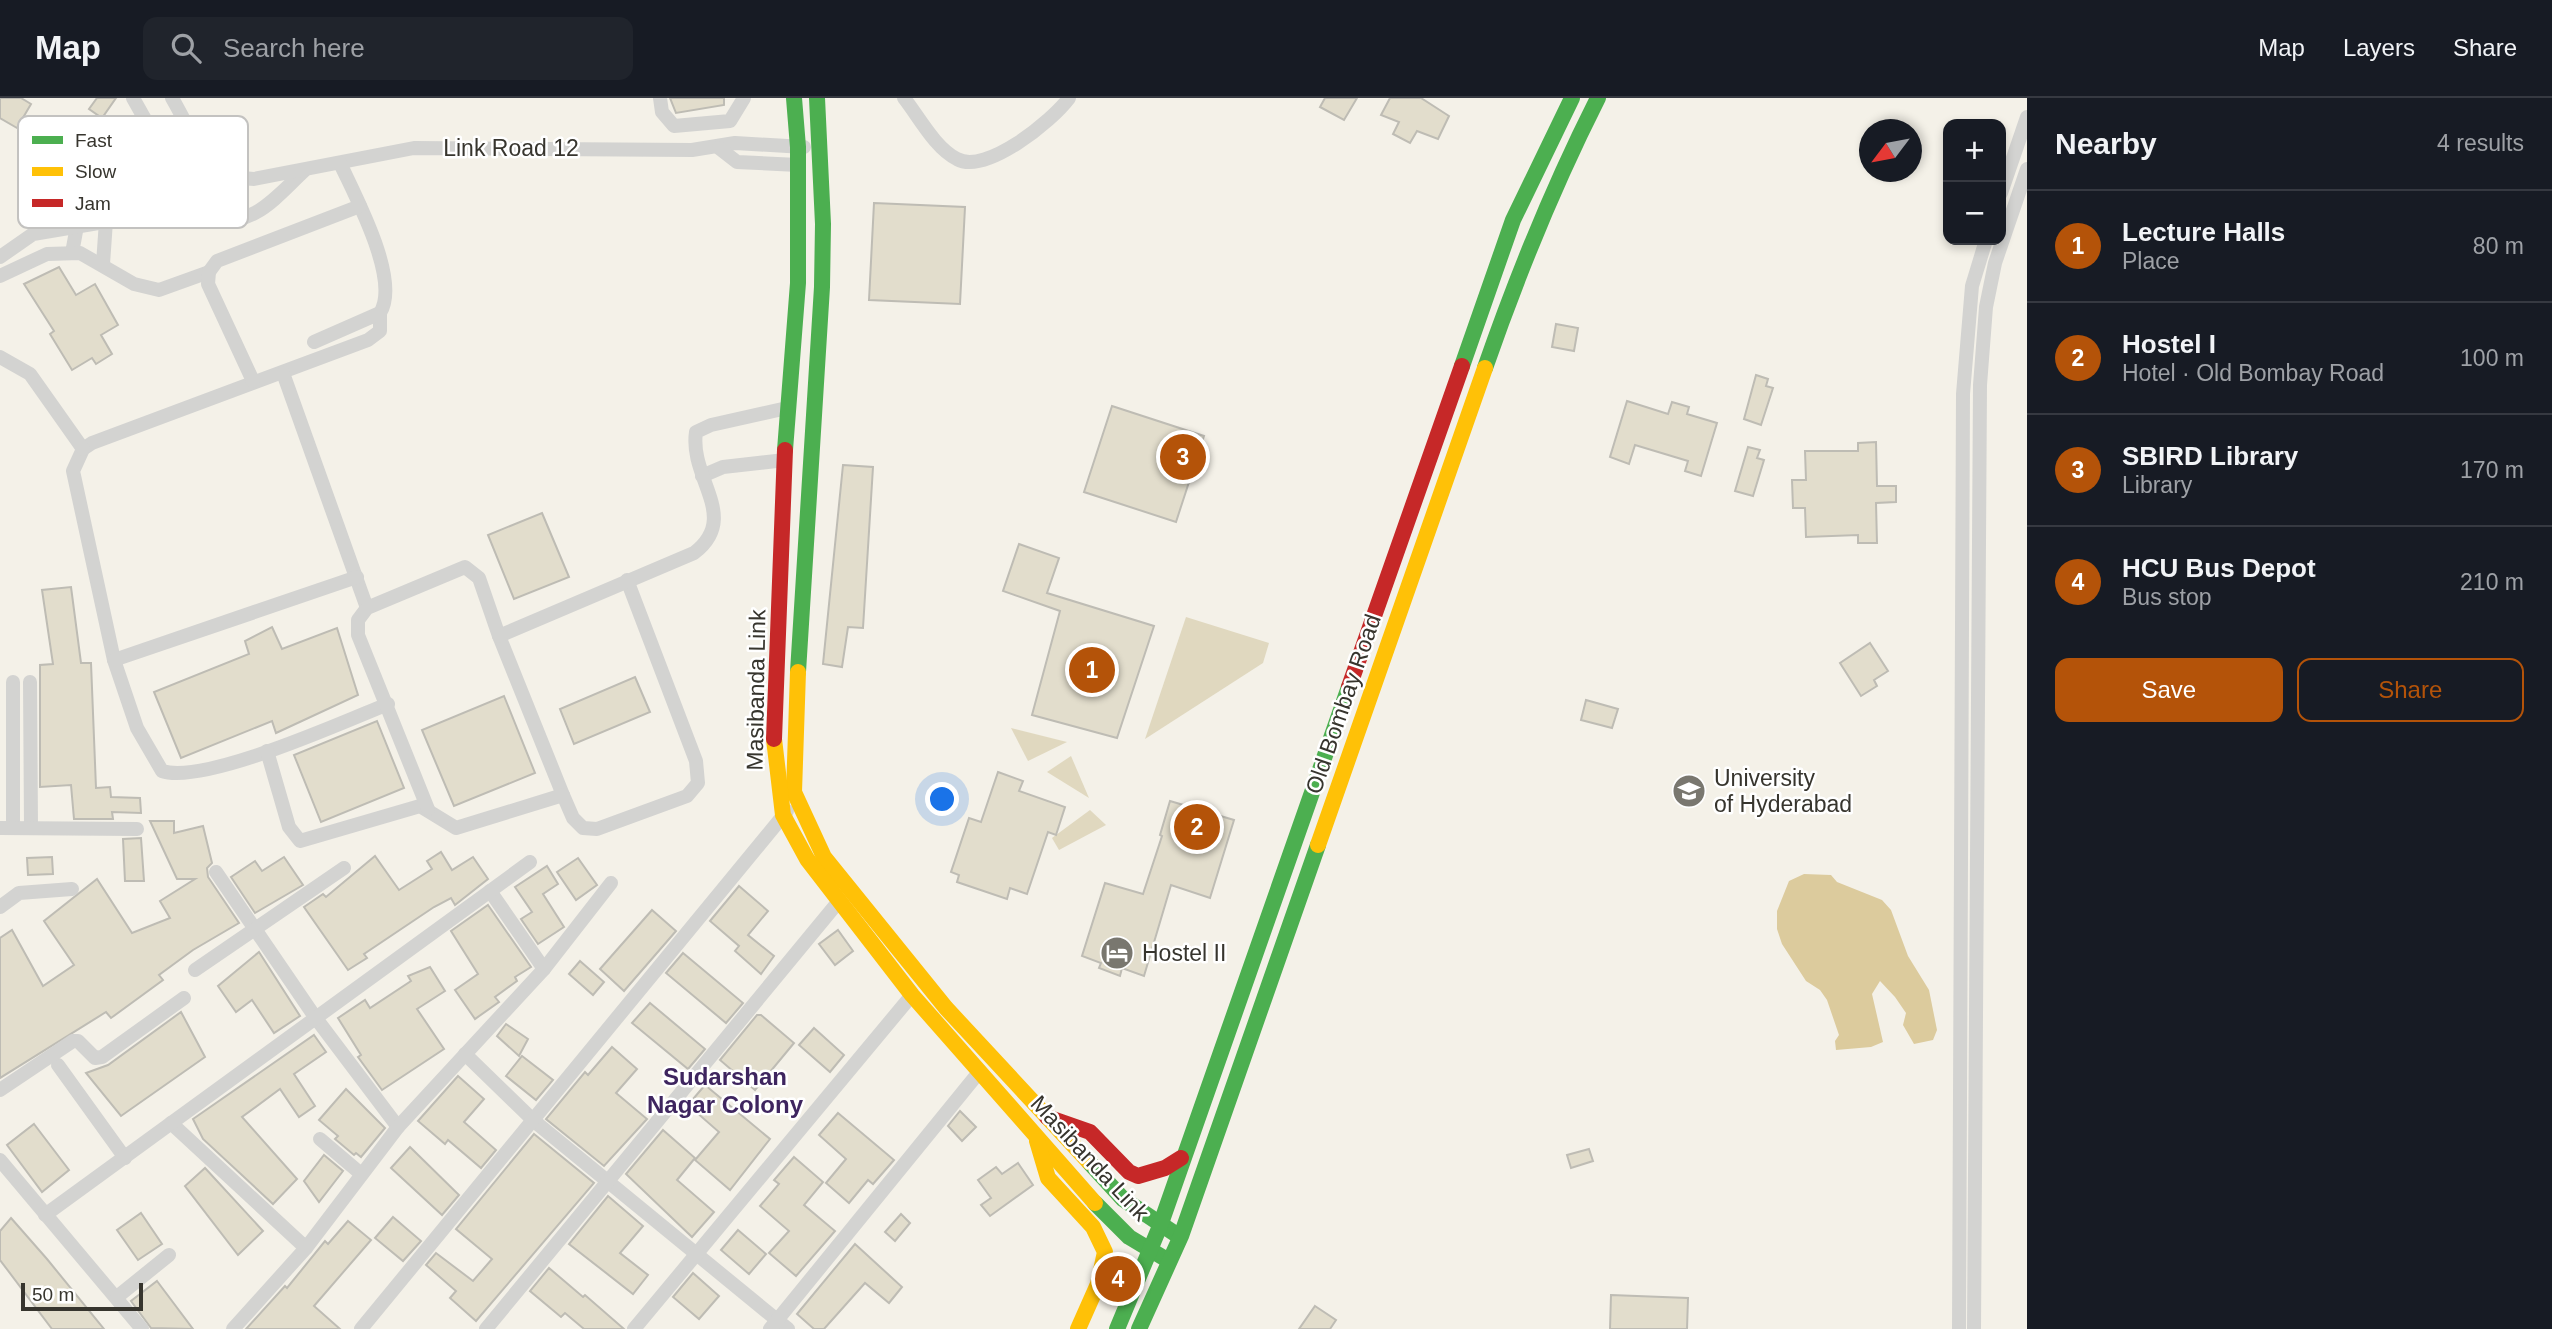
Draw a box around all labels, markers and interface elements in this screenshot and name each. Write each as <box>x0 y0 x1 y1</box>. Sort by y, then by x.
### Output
search box <box>143 17 633 80</box>
text: Map <box>35 29 101 66</box>
icon: search <box>167 29 205 67</box>
text: Search here <box>223 33 365 63</box>
text: Map <box>2258 34 2305 61</box>
text: Layers <box>2343 34 2415 61</box>
text: Share <box>2453 34 2517 61</box>
legend <box>18 116 248 228</box>
north arrow <box>1859 119 1922 182</box>
map controls <box>1943 119 2006 245</box>
button: + <box>1943 119 2006 182</box>
text: Nearby <box>2055 127 2157 160</box>
text: Fast <box>75 130 113 151</box>
text: 4 results <box>2437 130 2524 156</box>
street label: Link Road 12 <box>443 135 579 161</box>
text: Slow <box>75 161 116 182</box>
button: − <box>1943 182 2006 245</box>
text: Jam <box>75 193 111 214</box>
text: Lecture Halls <box>2122 217 2285 247</box>
text: 1 <box>2072 233 2084 259</box>
text: 80 m <box>2473 233 2524 259</box>
text: Place <box>2122 248 2180 274</box>
text: Hostel I <box>2122 329 2216 359</box>
text: 2 <box>2072 345 2084 371</box>
text: 100 m <box>2460 345 2524 371</box>
text: Hotel · Old Bombay Road <box>2122 360 2384 386</box>
pin: 3 <box>1160 431 1206 483</box>
text: SBIRD Library <box>2122 441 2298 471</box>
text: 3 <box>2072 457 2084 483</box>
text: 170 m <box>2460 457 2524 483</box>
text: Library <box>2122 472 2192 498</box>
text: HCU Bus Depot <box>2122 553 2316 583</box>
text: 4 <box>2072 569 2084 595</box>
text: 210 m <box>2460 569 2524 595</box>
text: Bus stop <box>2122 584 2212 610</box>
street label: Masibanda Link <box>742 609 770 771</box>
street label: Old Bombay Road <box>1300 611 1386 797</box>
pin: 1 <box>1069 644 1115 696</box>
button: Save <box>2055 658 2283 722</box>
button: Share <box>2297 658 2524 722</box>
place label: University of Hyderabad <box>1714 765 1852 817</box>
school or university icon: University of Hyderabad <box>1670 772 1708 810</box>
your location <box>925 782 959 816</box>
pin: 2 <box>1174 801 1220 853</box>
hotel icon: Hostel II <box>1098 934 1136 972</box>
place label: Hostel II <box>1142 940 1226 966</box>
district label: Sudarshan Nagar Colony <box>647 1063 804 1118</box>
street label: Masibanda Link <box>1026 1090 1155 1226</box>
pin: 4 <box>1095 1253 1141 1305</box>
scale bar <box>21 1280 144 1312</box>
text: 50 m <box>32 1284 74 1305</box>

